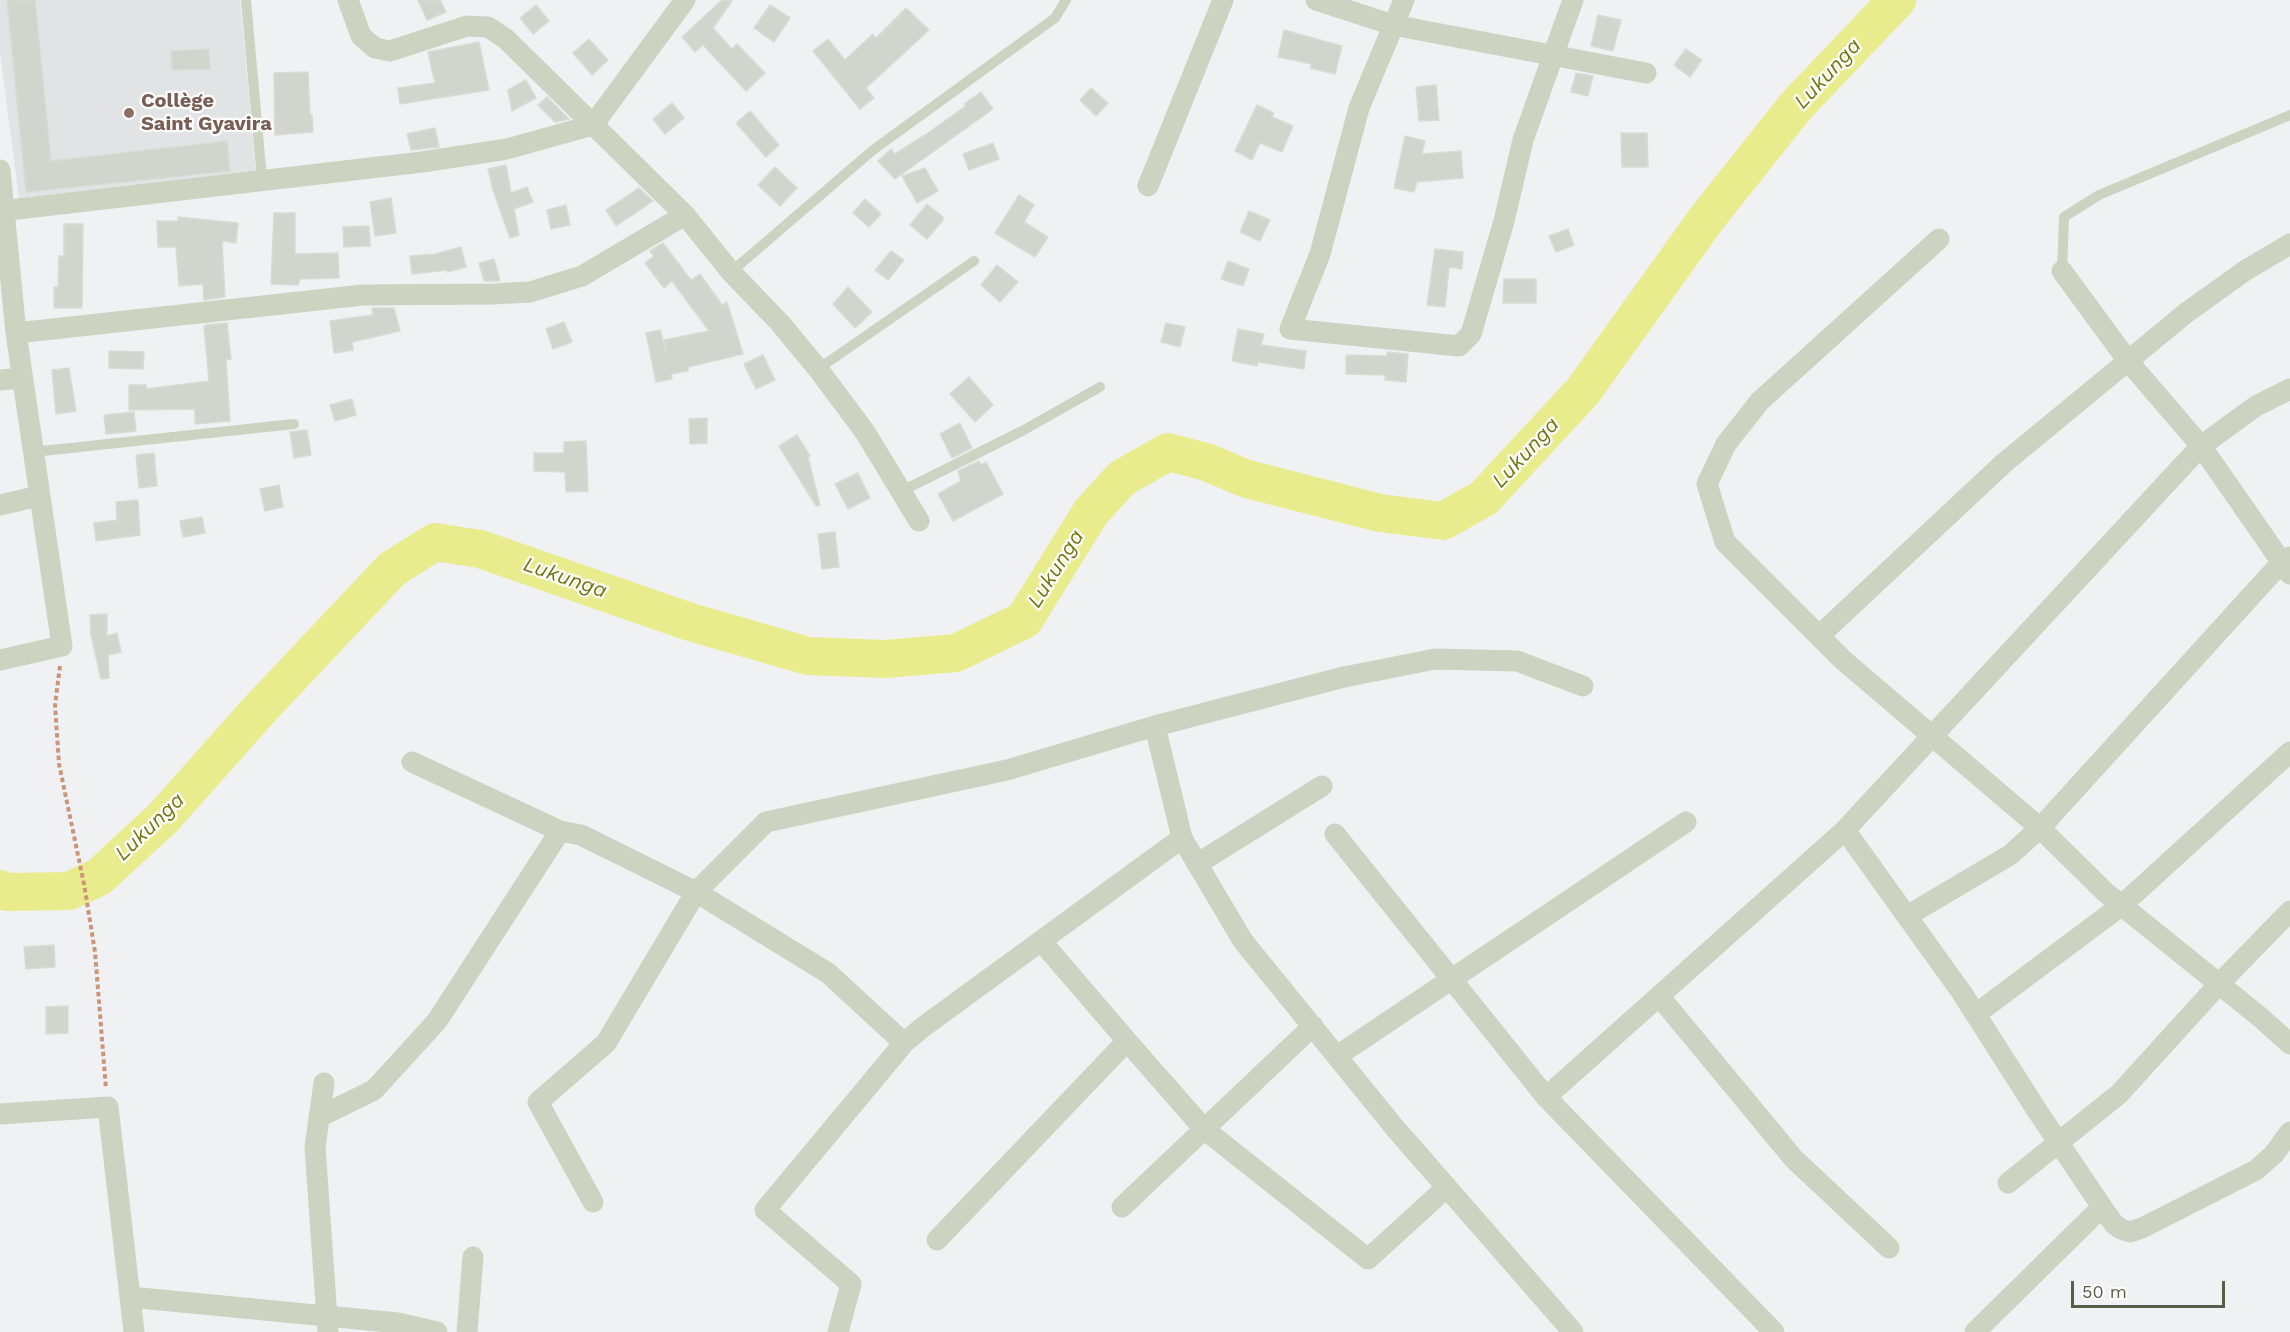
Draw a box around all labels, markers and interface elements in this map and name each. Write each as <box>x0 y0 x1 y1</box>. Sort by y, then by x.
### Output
water label: Lukunga <box>1789 34 1867 114</box>
place label: Collège Saint Gyavira <box>141 89 272 136</box>
marker: Collège Saint Gyavira <box>122 106 136 120</box>
water label: Lukunga <box>1487 413 1565 493</box>
water label: Lukunga <box>1022 525 1090 613</box>
water label: Lukunga <box>520 552 610 604</box>
water label: Lukunga <box>110 788 190 866</box>
scale bar <box>2074 1269 2228 1307</box>
text: 50 m <box>2082 1281 2127 1302</box>

